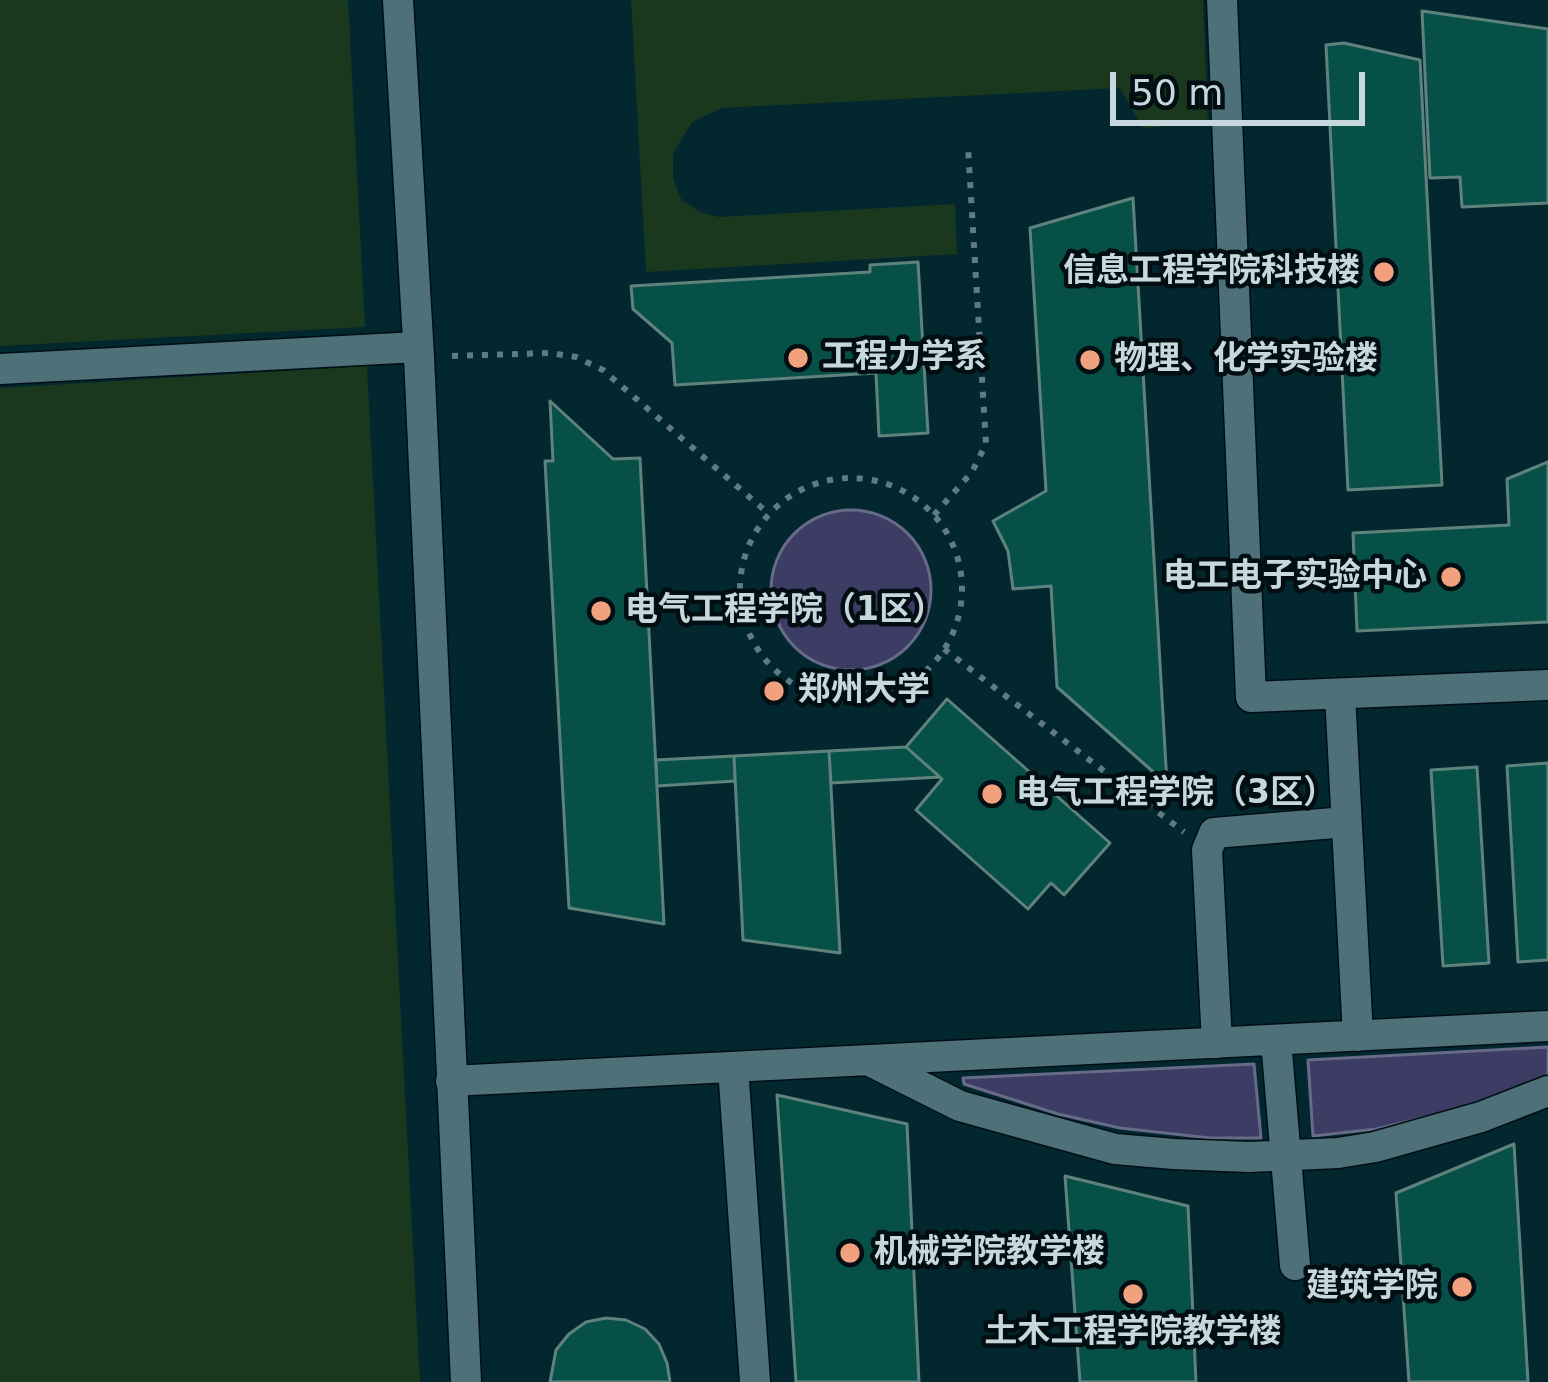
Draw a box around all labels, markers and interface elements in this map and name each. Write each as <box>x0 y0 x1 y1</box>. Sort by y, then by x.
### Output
scale bar <box>1116 48 1371 122</box>
text: 50 m <box>1131 72 1223 113</box>
place label: 信息工程学院科技楼 <box>1063 252 1360 292</box>
marker: 信息工程学院科技楼 <box>1371 259 1397 285</box>
place label: 工程力学系 <box>822 338 987 378</box>
place label: 物理、化学实验楼 <box>1114 340 1378 380</box>
marker: 工程力学系 <box>785 345 811 371</box>
marker: 物理、化学实验楼 <box>1077 347 1103 373</box>
place label: 电工电子实验中心 <box>1163 557 1427 597</box>
marker: 电工电子实验中心 <box>1438 564 1464 590</box>
place label: 电气工程学院（1区） <box>625 591 945 631</box>
marker: 电气工程学院（1区） <box>588 598 614 624</box>
place label: 郑州大学 <box>798 671 930 711</box>
marker: 郑州大学 <box>761 678 787 704</box>
place label: 电气工程学院（3区） <box>1016 774 1336 814</box>
marker: 电气工程学院（3区） <box>979 781 1005 807</box>
place label: 机械学院教学楼 <box>874 1233 1105 1273</box>
marker: 机械学院教学楼 <box>837 1240 863 1266</box>
place label: 建筑学院 <box>1306 1267 1438 1307</box>
marker: 建筑学院 <box>1449 1274 1475 1300</box>
marker: 土木工程学院教学楼 <box>1120 1281 1146 1307</box>
place label: 土木工程学院教学楼 <box>985 1313 1281 1353</box>

